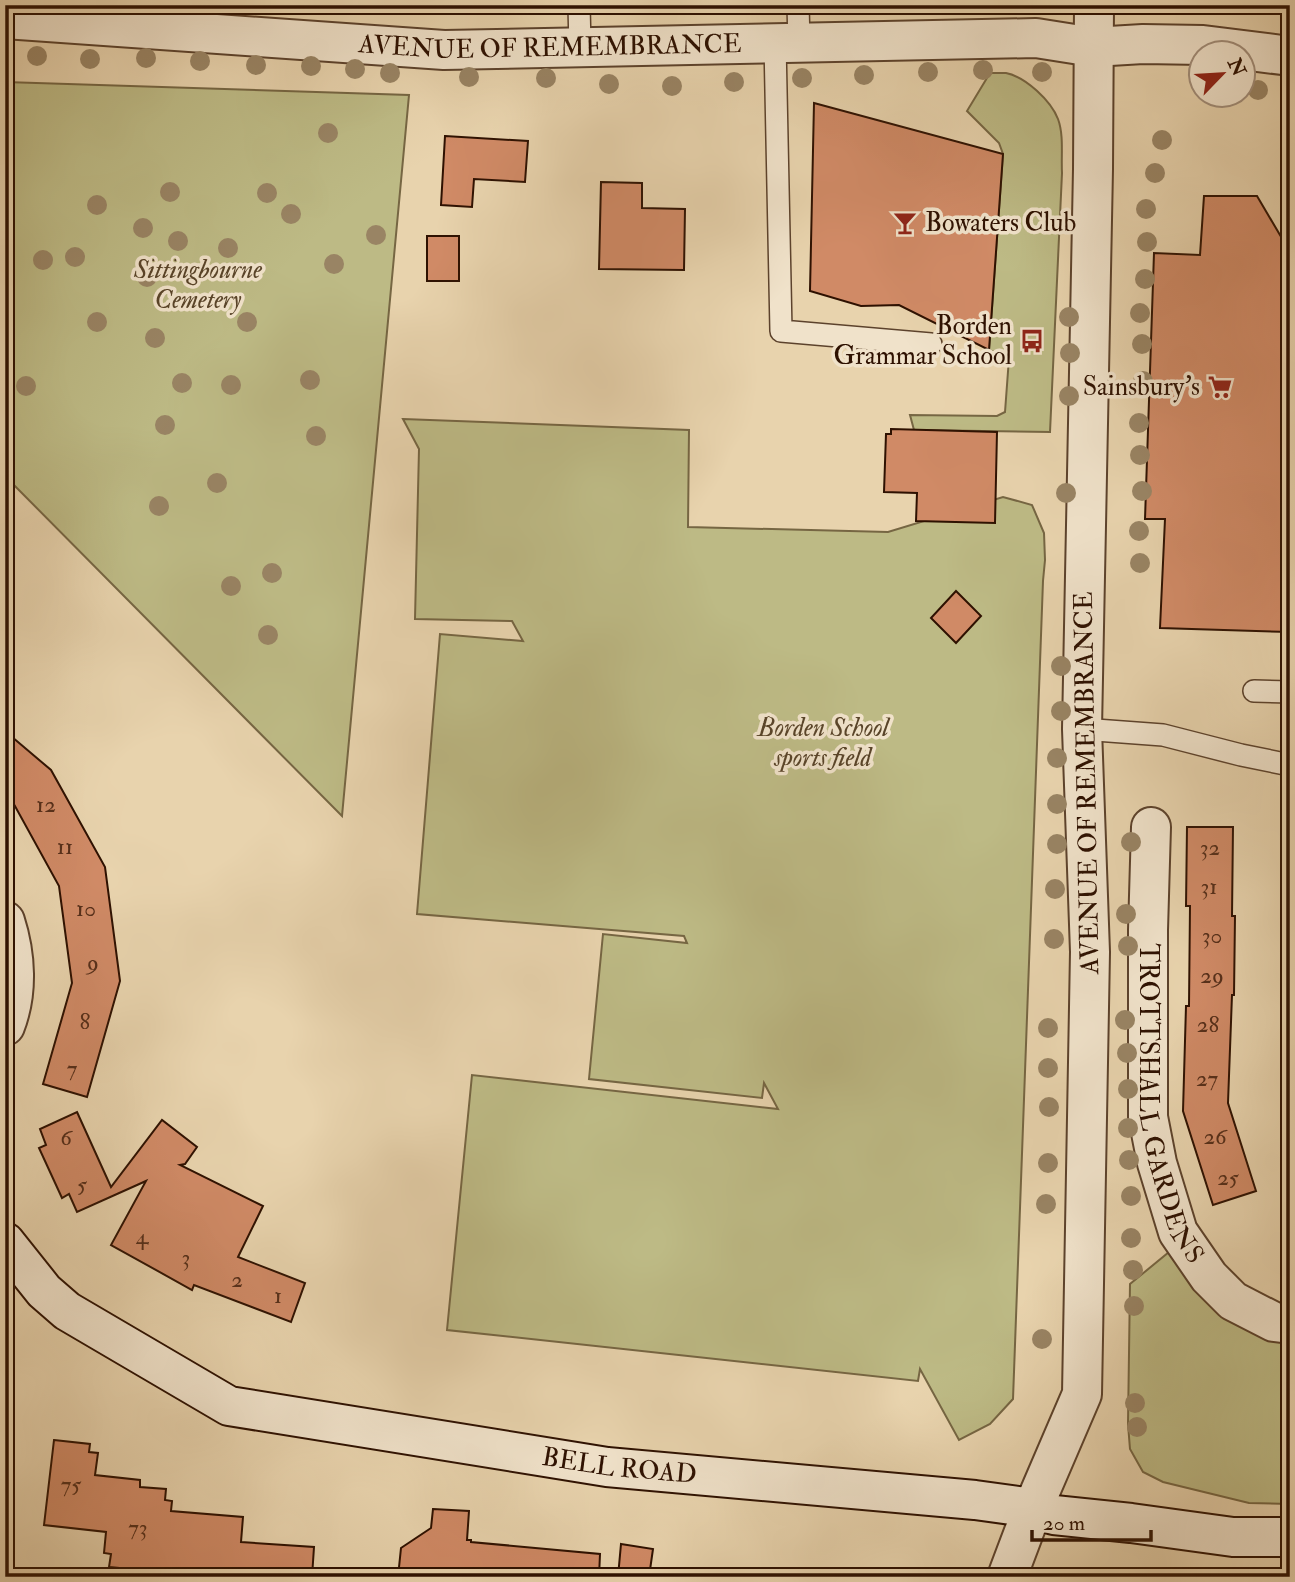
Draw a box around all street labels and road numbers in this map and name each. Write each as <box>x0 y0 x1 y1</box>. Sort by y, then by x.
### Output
street label: AVENUE OF REMEMBRANCE <box>356 28 742 66</box>
street label: AVENUE OF REMEMBRANCE <box>1068 591 1106 976</box>
street label: TROTTSHALL GARDENS <box>1131 943 1211 1270</box>
street label: BELL ROAD <box>540 1441 698 1491</box>

